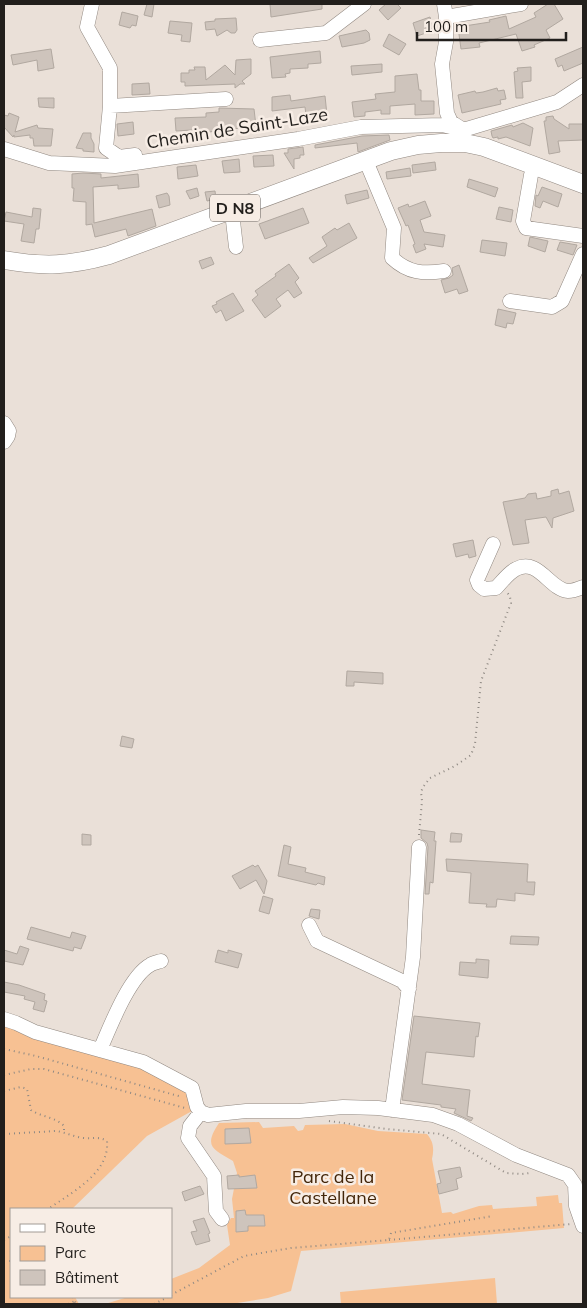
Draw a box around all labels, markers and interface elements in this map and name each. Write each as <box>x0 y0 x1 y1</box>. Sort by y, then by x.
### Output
scale bar <box>417 10 566 42</box>
text: 100 m <box>424 17 468 36</box>
street label: Chemin de Saint-Laze <box>145 102 329 154</box>
road number: D N8 <box>210 194 260 222</box>
park label: Parc de la Castellane <box>289 1165 377 1209</box>
legend <box>10 1208 172 1298</box>
text: Route <box>55 1218 96 1237</box>
text: Parc <box>55 1243 86 1262</box>
text: Bâtiment <box>55 1268 118 1287</box>

